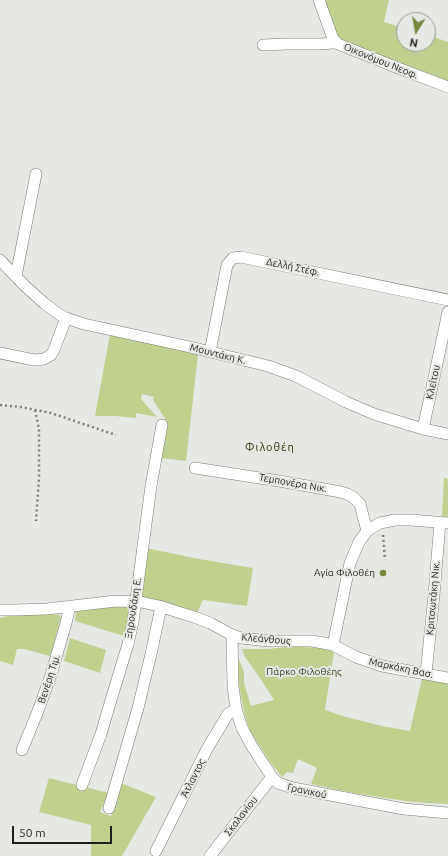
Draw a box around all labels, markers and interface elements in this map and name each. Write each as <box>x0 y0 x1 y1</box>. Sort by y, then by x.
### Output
north arrow <box>396 12 436 52</box>
text: N <box>409 36 419 49</box>
street label: Οικονόμου Νεοφ. <box>342 41 420 81</box>
street label: Δελλή Στέφ. <box>265 255 321 279</box>
street label: Μουντάκη Κ. <box>189 341 247 367</box>
street label: Κλείτου <box>424 364 442 400</box>
district label: Φιλοθέη <box>245 440 295 454</box>
street label: Τεμπονέρα Νικ. <box>258 471 328 495</box>
street label: Κριτσωτάκη Νικ. <box>424 560 442 636</box>
place label: Αγία Φιλοθέη <box>314 567 375 579</box>
marker: Αγία Φιλοθέη <box>378 568 388 578</box>
street label: Ξηρουδάκη Ε. <box>122 576 144 640</box>
street label: Κλεάνθους <box>241 631 291 647</box>
street label: Βενέρη Τιμ. <box>35 653 63 705</box>
street label: Μαρκάκη Βασ. <box>368 655 434 681</box>
park label: Πάρκο Φιλοθέης <box>266 666 342 678</box>
street label: Άτλαντος <box>178 757 208 799</box>
street label: Γρανικού <box>286 781 328 801</box>
street label: Σκαλανίου <box>222 794 260 838</box>
scale bar <box>14 818 114 844</box>
text: 50 m <box>19 826 46 839</box>

